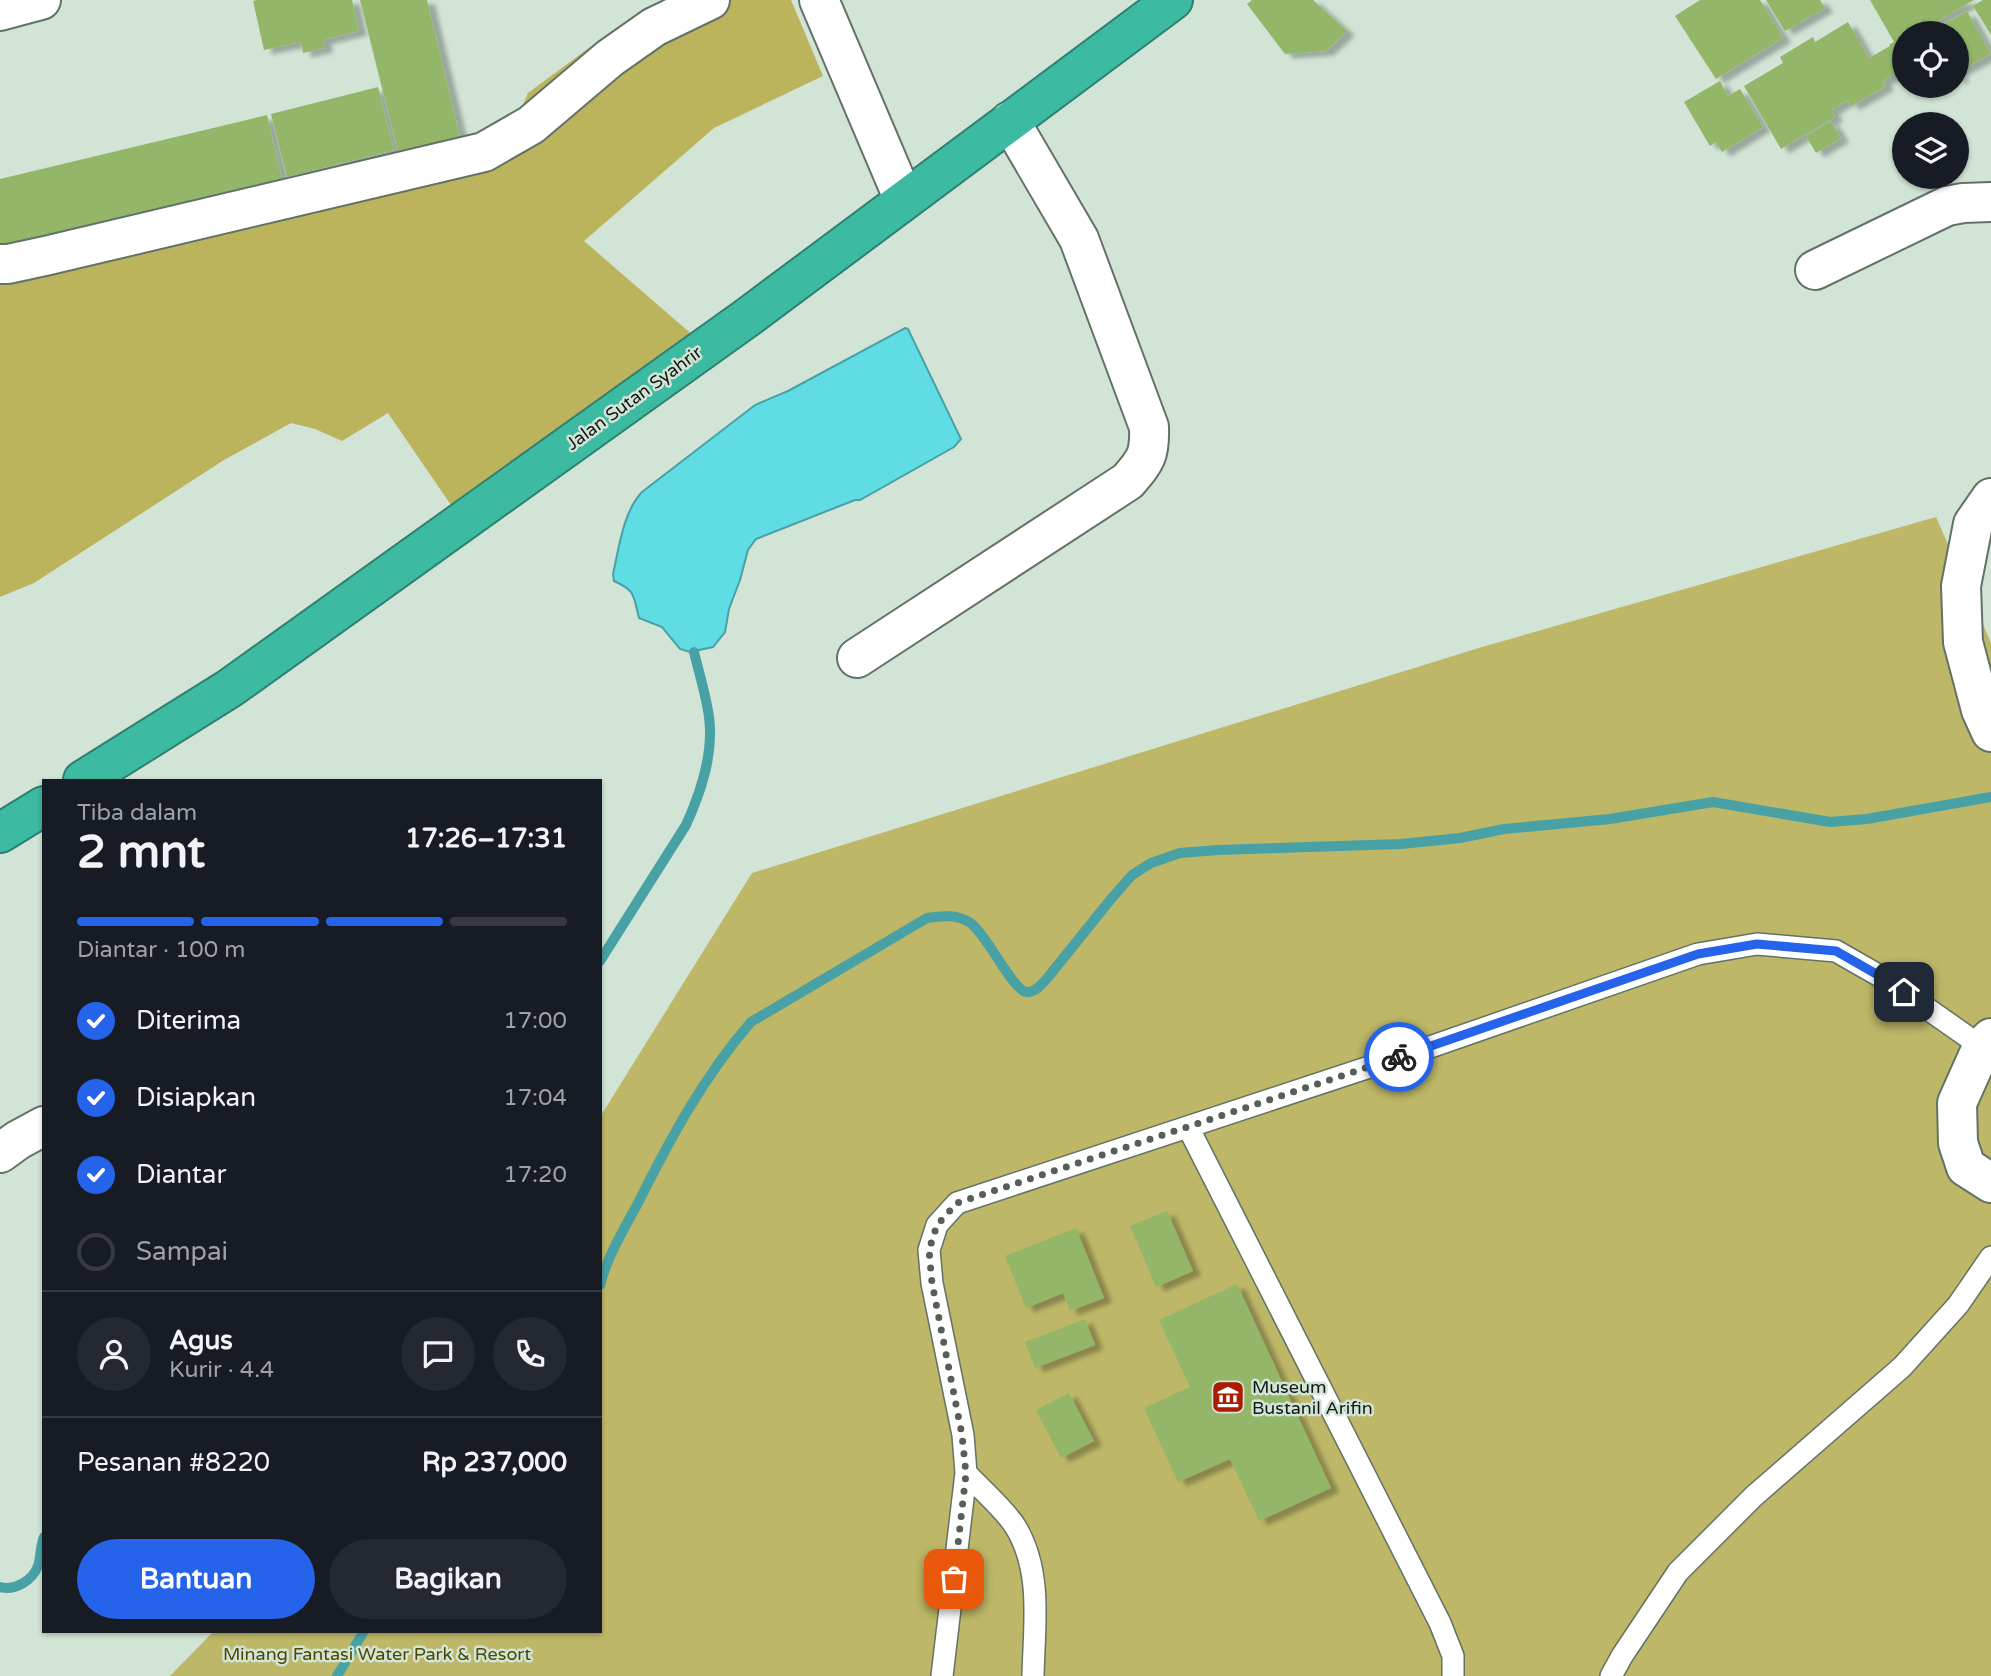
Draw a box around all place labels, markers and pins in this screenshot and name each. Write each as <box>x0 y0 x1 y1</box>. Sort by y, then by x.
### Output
pin <box>1874 962 1934 1022</box>
place label: Museum Bustanil Arifin <box>1252 1376 1373 1419</box>
museum icon: Museum Bustanil Arifin <box>1209 1378 1247 1416</box>
pin <box>924 1549 984 1609</box>

